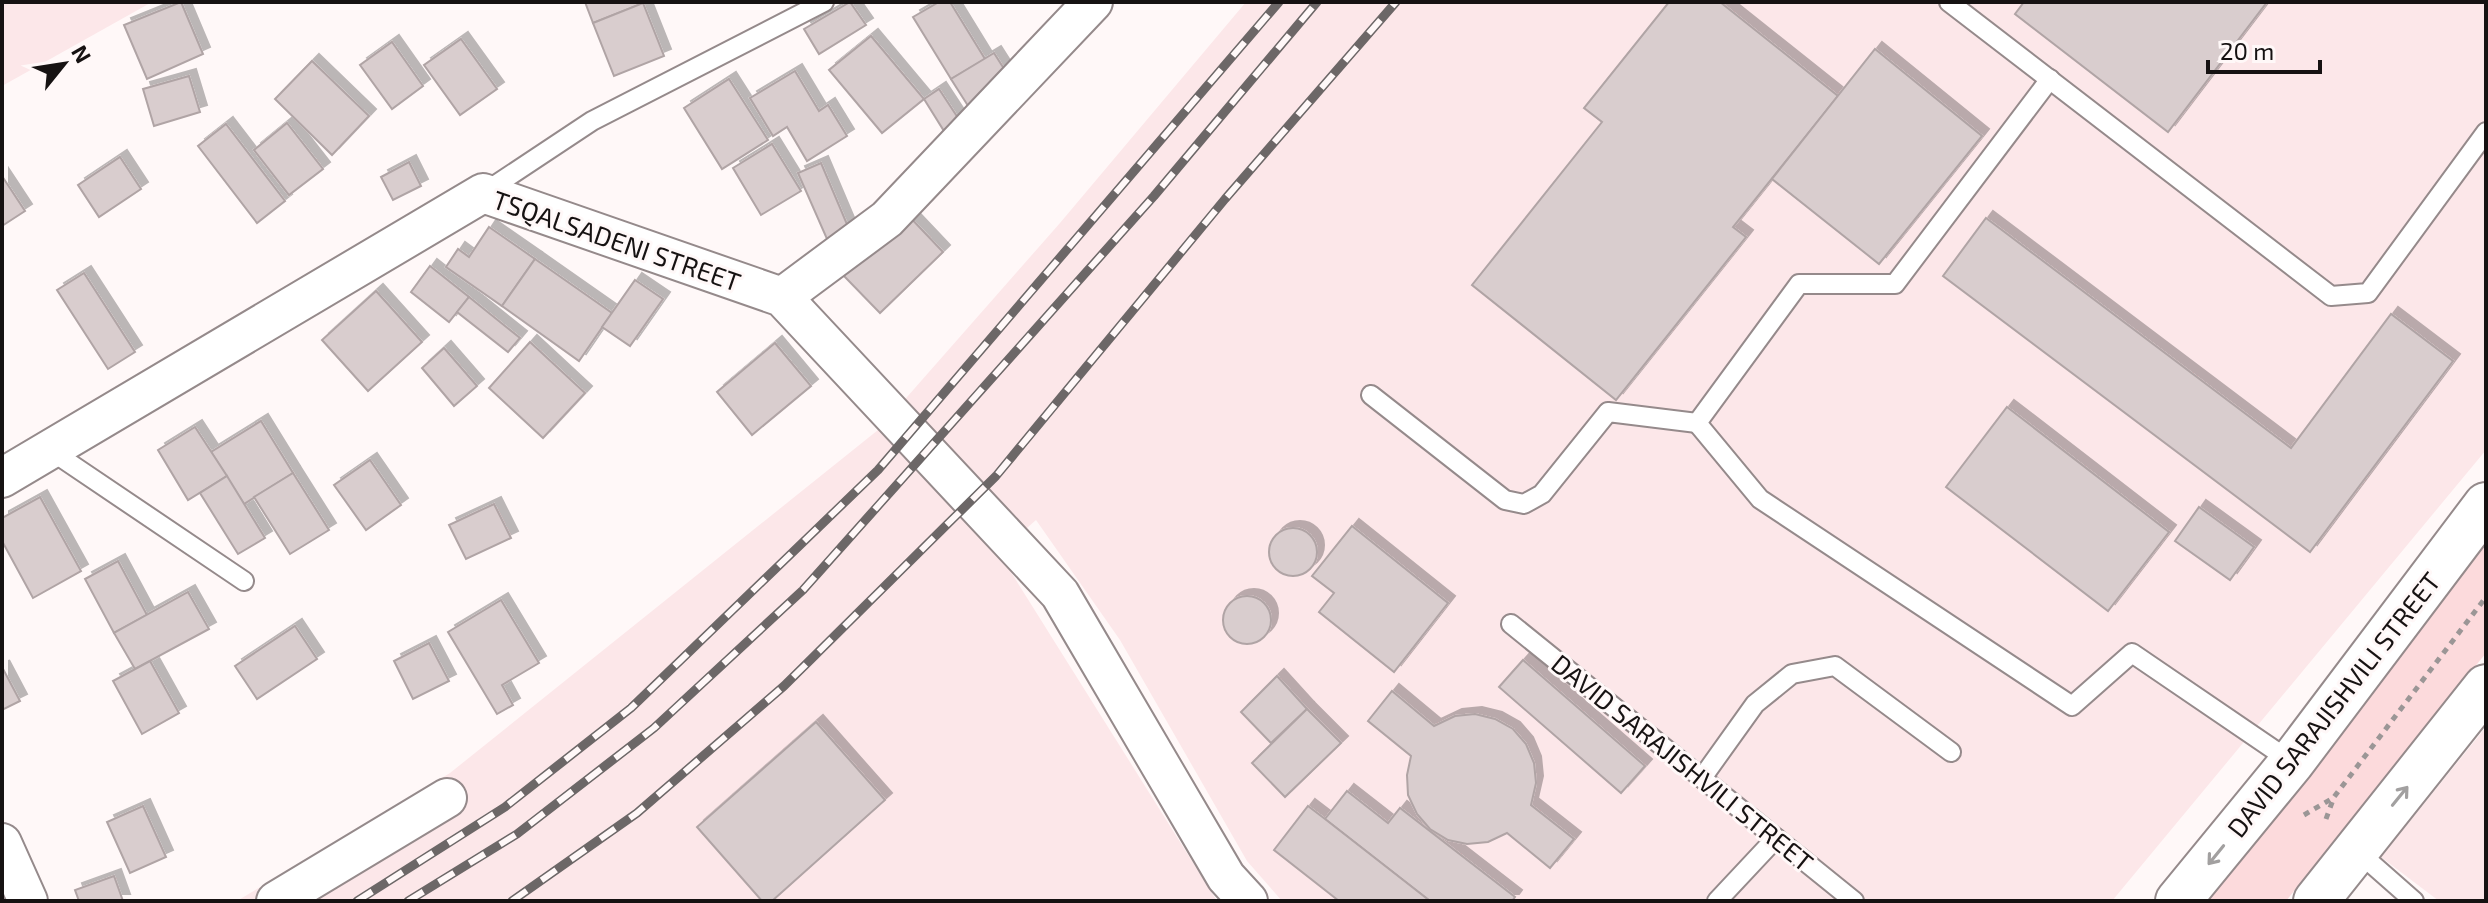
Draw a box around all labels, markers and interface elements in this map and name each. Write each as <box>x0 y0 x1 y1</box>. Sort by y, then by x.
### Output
north arrow <box>24 24 104 104</box>
scale bar <box>2208 24 2320 74</box>
text: 20 m <box>2220 36 2274 65</box>
text: N <box>67 40 97 67</box>
street label: TSQALSADENI STREET <box>489 183 745 297</box>
street label: DAVID SARAJISHVILI STREET <box>2220 565 2446 843</box>
street label: DAVID SARAJISHVILI STREET <box>1546 647 1820 877</box>
one-way arrow <box>2391 786 2408 807</box>
one-way arrow <box>2207 844 2225 864</box>

